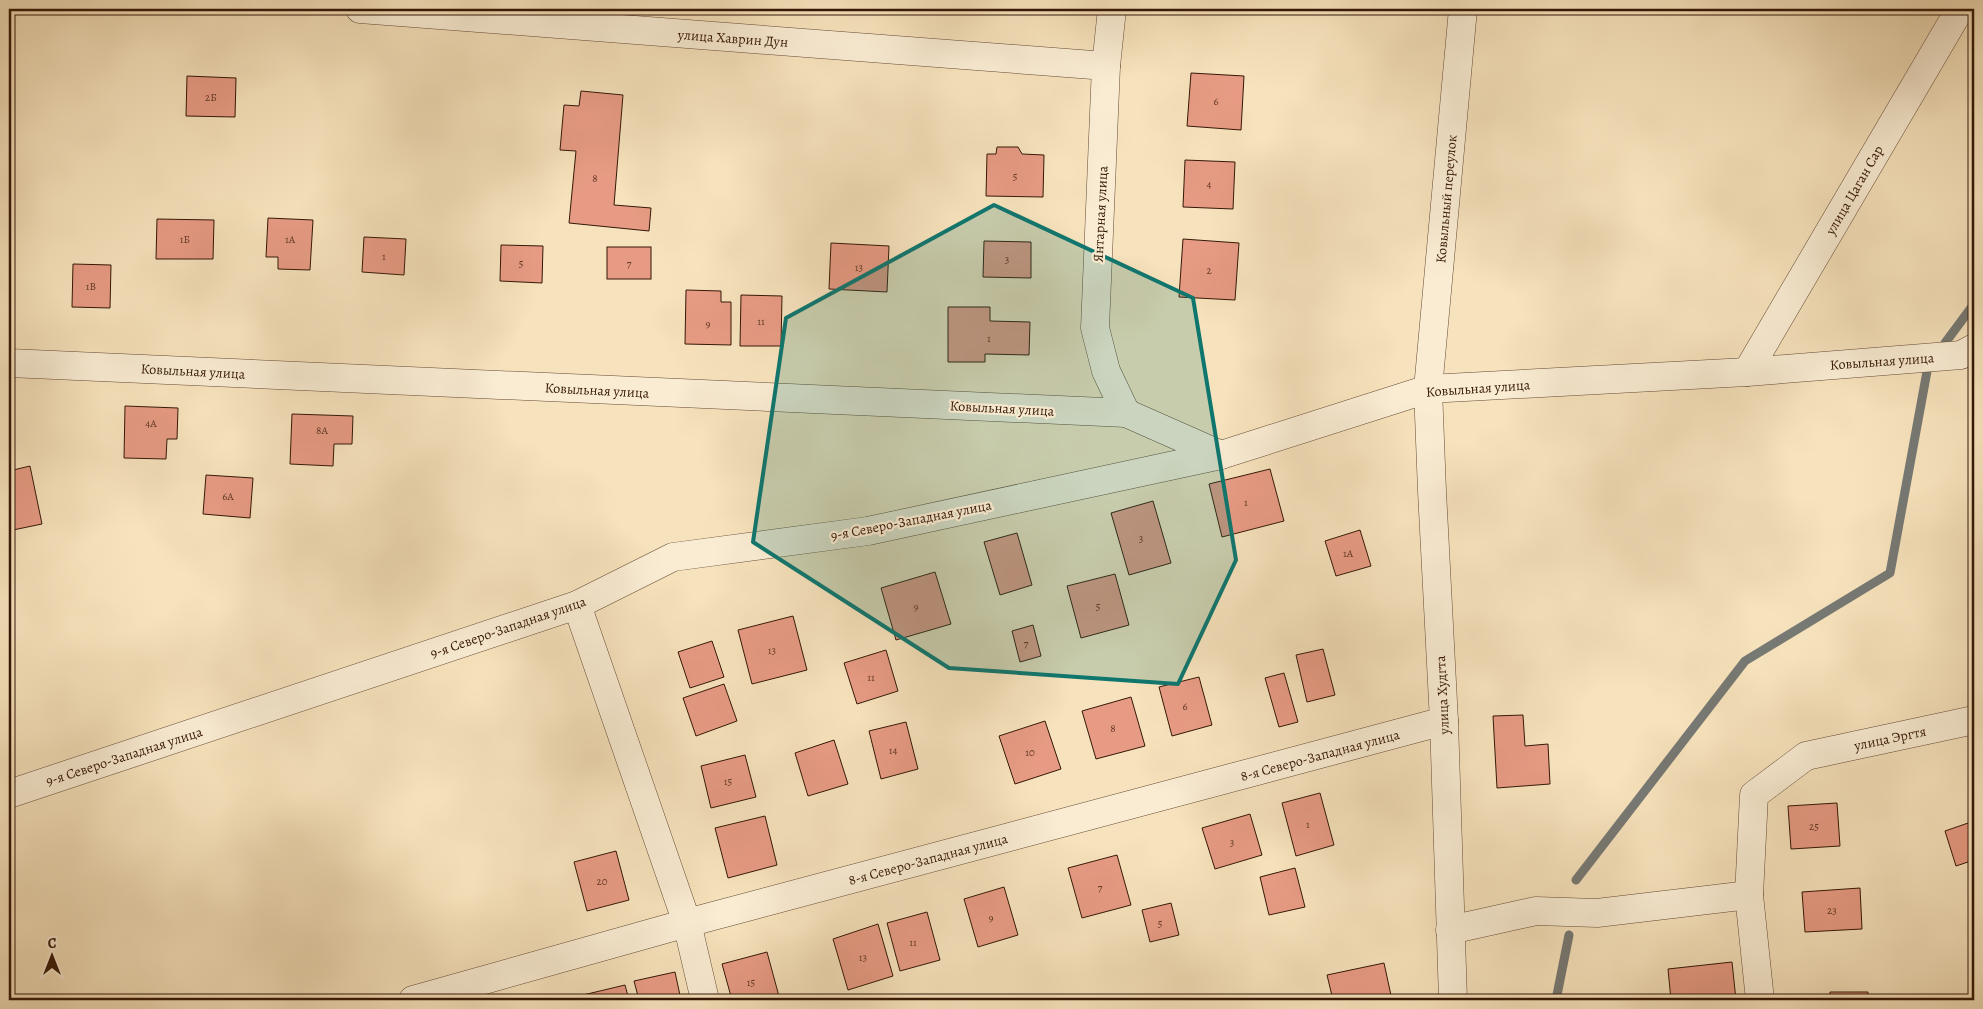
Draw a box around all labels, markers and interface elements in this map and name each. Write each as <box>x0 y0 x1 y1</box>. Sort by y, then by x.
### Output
street label: улица Хаврин Дун <box>676 25 789 52</box>
house number: 2Б <box>205 90 217 105</box>
house number: 6 <box>1213 94 1219 109</box>
street label: Ковыльный переулок <box>1431 134 1462 264</box>
street label: улица Цаган Сар <box>1821 142 1888 239</box>
street label: Янтарная улица <box>1088 165 1113 263</box>
house number: 5 <box>1013 169 1018 184</box>
house number: 8 <box>592 171 598 186</box>
house number: 4 <box>1207 177 1212 192</box>
house number: 1Б <box>180 232 190 247</box>
house number: 1А <box>285 232 296 247</box>
house number: 1 <box>382 249 386 264</box>
house number: 3 <box>1005 252 1009 267</box>
house number: 5 <box>519 256 524 271</box>
house number: 7 <box>627 256 632 271</box>
house number: 13 <box>855 260 863 275</box>
house number: 2 <box>1206 263 1212 278</box>
house number: 1В <box>86 279 96 294</box>
house number: 11 <box>757 314 765 329</box>
house number: 9 <box>705 316 711 331</box>
house number: 1 <box>987 331 991 346</box>
street label: Ковыльная улица <box>1829 348 1935 375</box>
street label: Ковыльная улица <box>140 359 246 384</box>
street label: Ковыльная улица <box>1425 375 1531 402</box>
street label: Ковыльная улица <box>544 378 650 403</box>
street label: Ковыльная улица <box>949 396 1055 421</box>
house number: 4А <box>145 416 157 431</box>
house number: 8А <box>316 423 328 438</box>
house number: 6А <box>222 489 234 504</box>
street label: 9-я Северо-Западная улица <box>829 495 994 545</box>
house number: 1 <box>1244 495 1248 510</box>
house number: 3 <box>1139 531 1143 546</box>
house number: 1А <box>1343 546 1354 561</box>
street label: 9-я Северо-Западная улица <box>428 592 589 663</box>
house number: 9 <box>913 599 919 614</box>
house number: 5 <box>1096 599 1101 614</box>
house number: 7 <box>1024 636 1029 651</box>
house number: 13 <box>768 643 776 658</box>
street label: улица Худгта <box>1431 654 1454 736</box>
house number: 11 <box>867 670 875 685</box>
house number: 6 <box>1182 699 1188 714</box>
house number: 8 <box>1110 721 1116 736</box>
street label: 9-я Северо-Западная улица <box>43 722 205 791</box>
street label: улица Эргтя <box>1851 722 1928 756</box>
street label: 8-я Северо-Западная улица <box>1238 725 1402 786</box>
house number: 14 <box>889 743 897 758</box>
house number: 10 <box>1025 745 1035 760</box>
house number: 15 <box>724 774 733 789</box>
house number: 1 <box>1306 817 1310 832</box>
house number: 25 <box>1809 819 1819 834</box>
street label: 8-я Северо-Западная улица <box>846 829 1010 890</box>
house number: 3 <box>1230 835 1234 850</box>
house number: 20 <box>596 874 608 889</box>
house number: 7 <box>1098 880 1103 895</box>
house number: 23 <box>1827 903 1837 918</box>
house number: 9 <box>988 910 994 925</box>
house number: 5 <box>1158 916 1163 931</box>
north arrow <box>28 932 78 982</box>
text: С <box>48 934 57 953</box>
house number: 11 <box>909 935 917 950</box>
house number: 13 <box>859 950 867 965</box>
house number: 15 <box>747 975 756 990</box>

